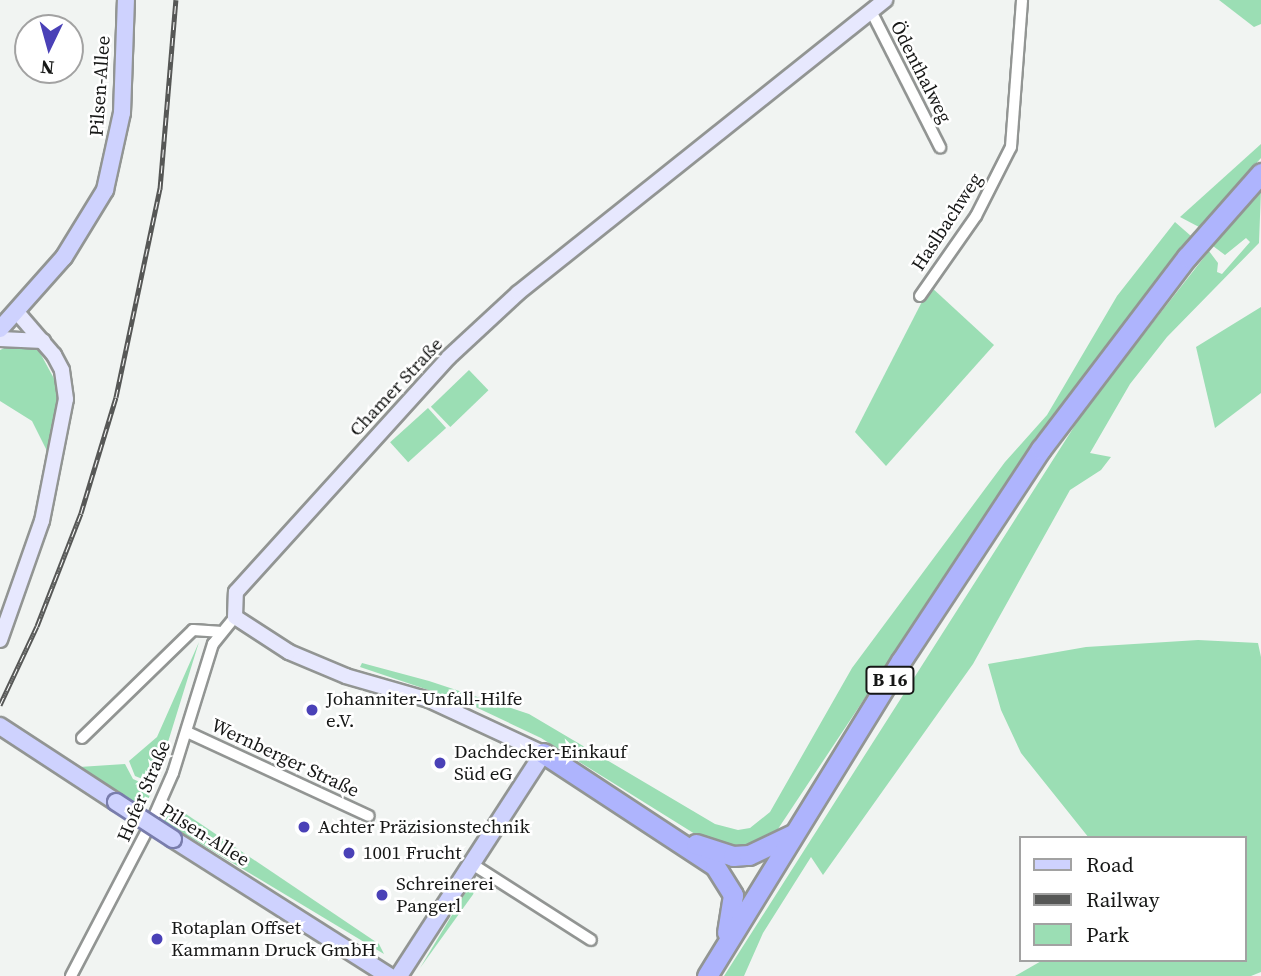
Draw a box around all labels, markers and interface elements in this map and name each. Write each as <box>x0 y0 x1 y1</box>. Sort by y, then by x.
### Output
north arrow <box>14 14 84 84</box>
street label: Ödenthalweg <box>885 17 957 127</box>
street label: Pilsen-Allee <box>85 35 115 137</box>
text: N <box>39 54 55 81</box>
street label: Haslbachweg <box>907 169 987 275</box>
street label: Chamer Straße <box>345 333 447 441</box>
road number: B 16 <box>864 666 916 694</box>
place label: Johanniter-Unfall-Hilfe e.V. <box>326 688 523 732</box>
marker: Johanniter-Unfall-Hilfe e.V. <box>304 702 320 718</box>
street label: Wernberger Straße <box>207 714 363 802</box>
street label: Hofer Straße <box>112 737 176 845</box>
place label: Dachdecker-Einkauf Süd eG <box>454 741 627 785</box>
marker: Dachdecker-Einkauf Süd eG <box>432 755 448 771</box>
street label: Pilsen-Allee <box>156 799 254 871</box>
place label: Achter Präzisionstechnik <box>318 816 530 838</box>
marker: Achter Präzisionstechnik <box>296 819 312 835</box>
legend <box>1020 836 1247 962</box>
place label: 1001 Frucht <box>363 842 462 864</box>
marker: 1001 Frucht <box>341 845 357 861</box>
text: Road <box>1086 850 1134 879</box>
place label: Schreinerei Pangerl <box>396 873 494 917</box>
text: Railway <box>1086 885 1160 914</box>
marker: Schreinerei Pangerl <box>374 887 390 903</box>
place label: Rotaplan Offset Kammann Druck GmbH <box>171 917 376 961</box>
text: Park <box>1086 920 1129 949</box>
marker: Rotaplan Offset Kammann Druck GmbH <box>149 931 165 947</box>

